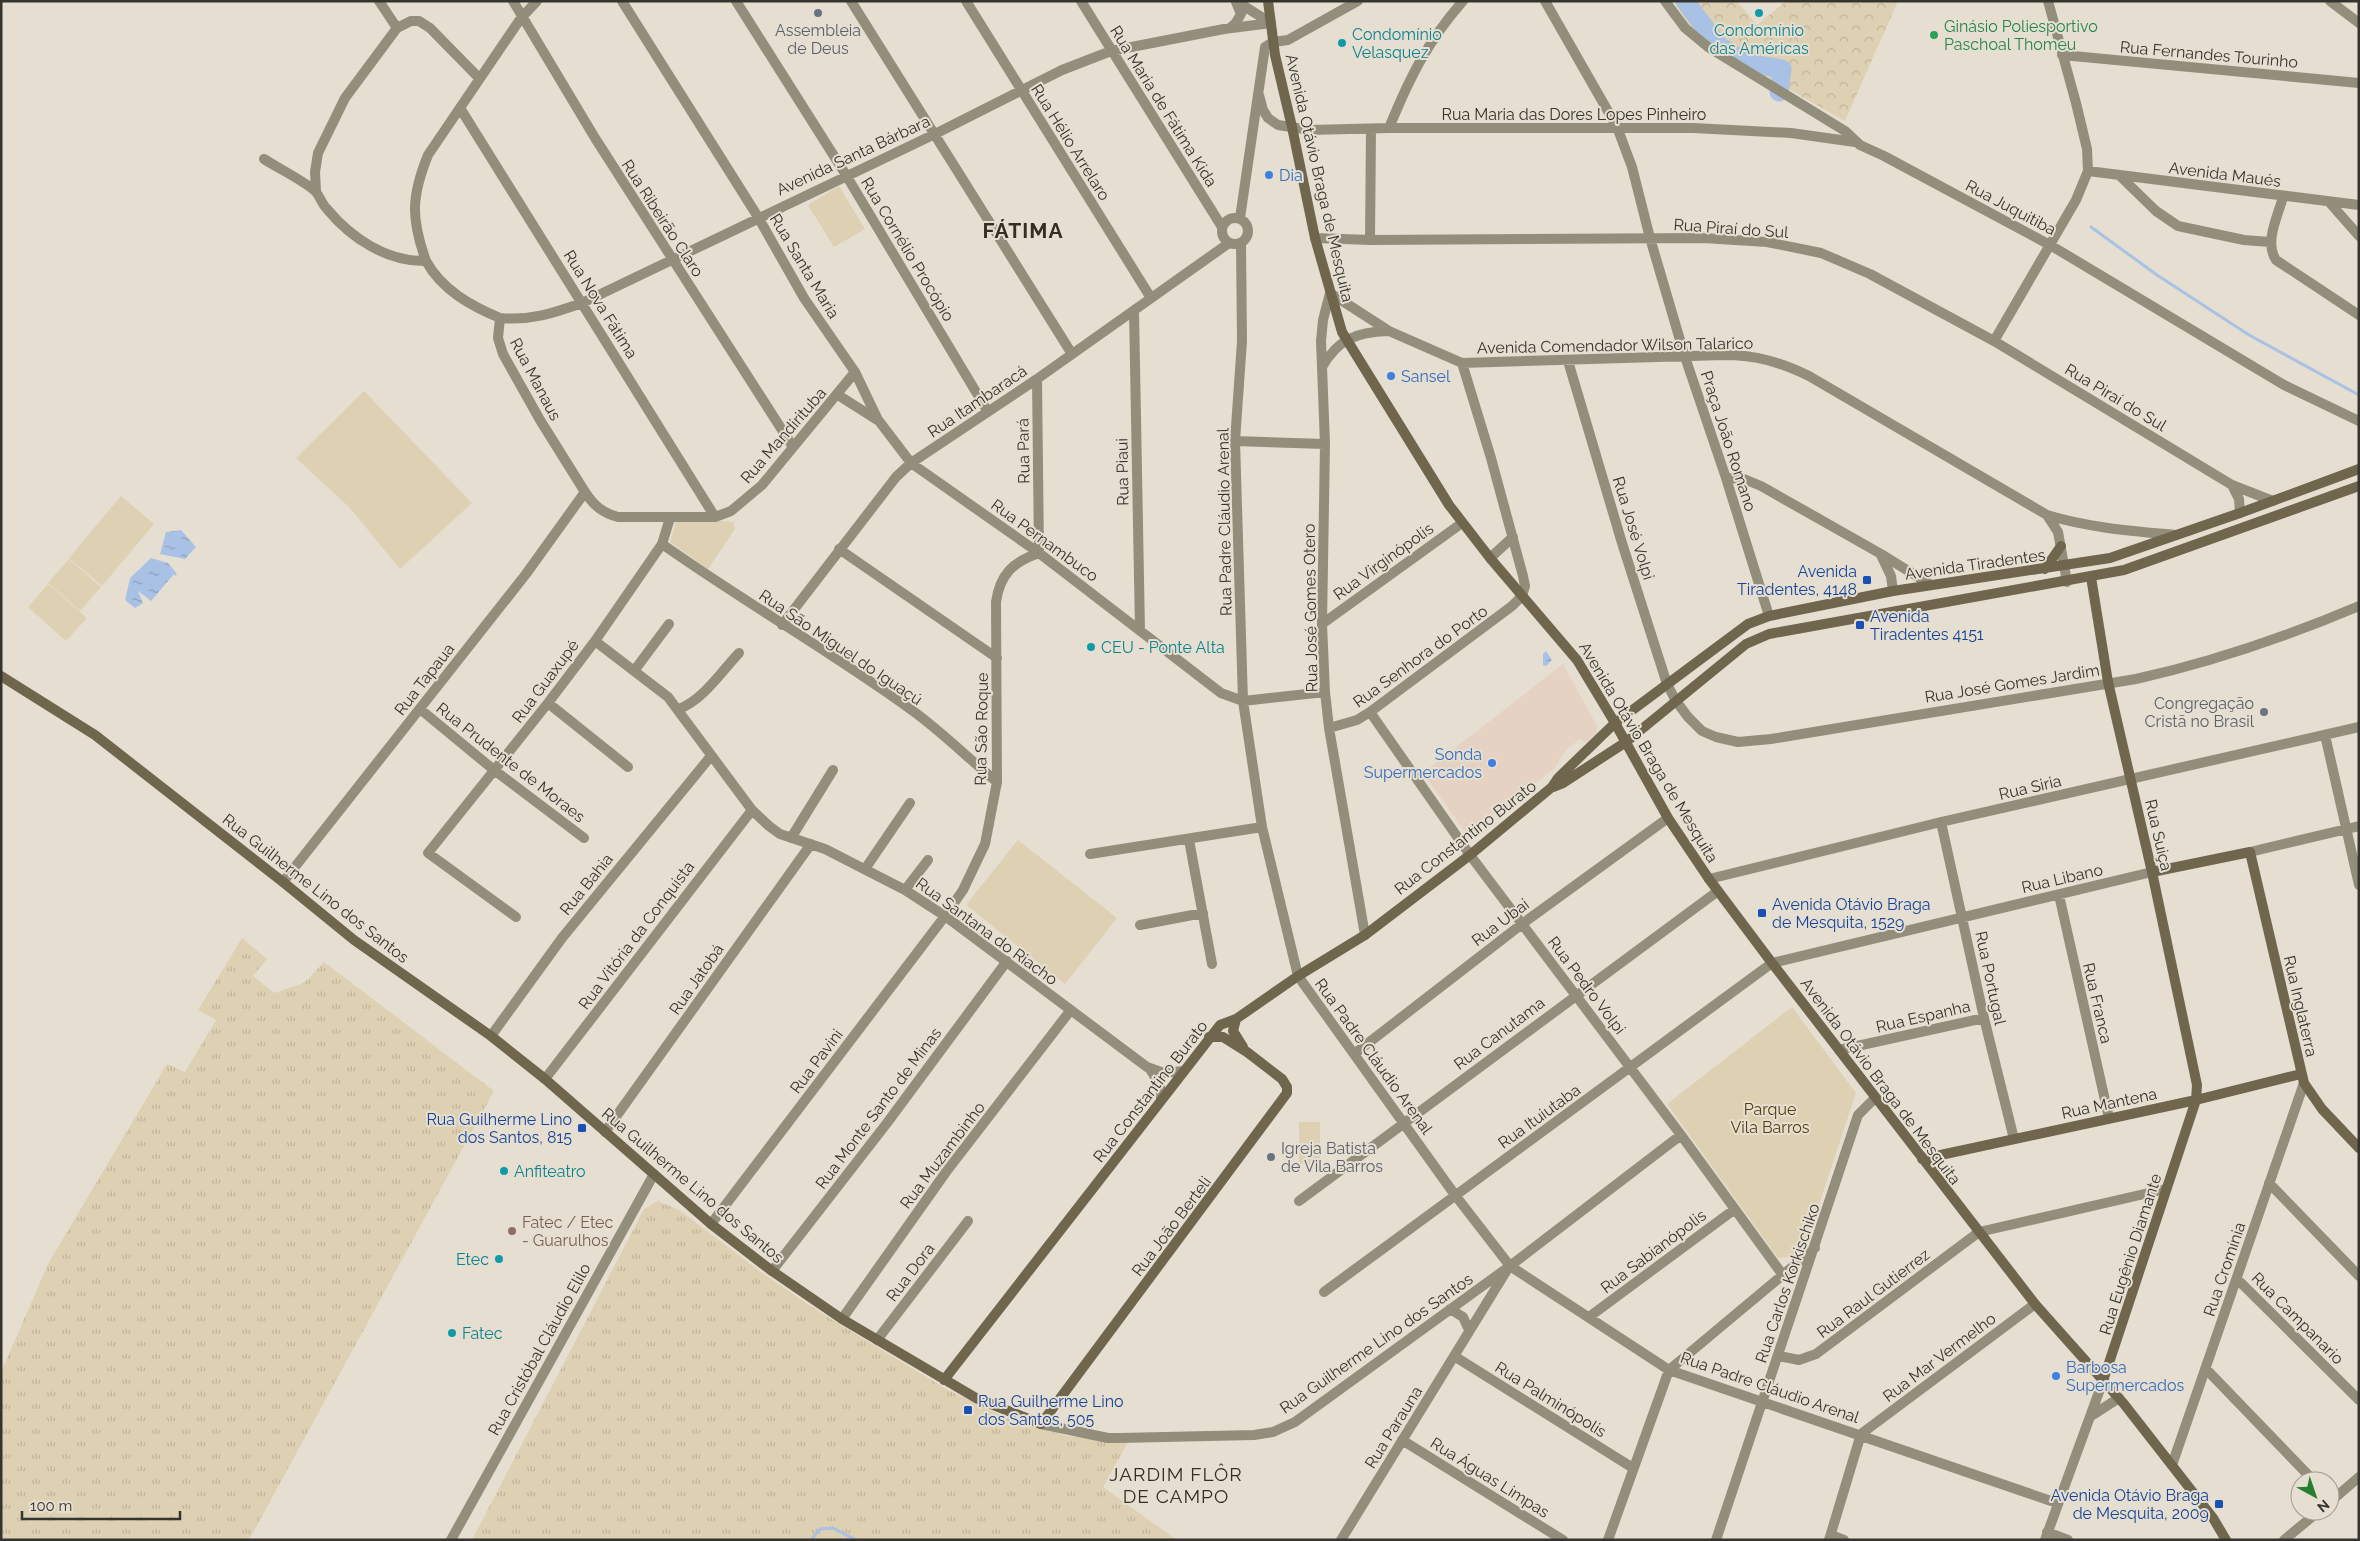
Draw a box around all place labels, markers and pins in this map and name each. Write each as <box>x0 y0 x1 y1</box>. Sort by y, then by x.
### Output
marker: Assembleia de Deus <box>812 7 824 19</box>
marker: Condomínio das Américas <box>1753 7 1765 19</box>
place label: Ginásio Poliesportivo Paschoal Thomeu <box>1944 17 2098 54</box>
place label: Assembleia de Deus <box>775 21 861 58</box>
place label: Condomínio das Américas <box>1709 21 1809 58</box>
place label: Condomínio Velasquez <box>1352 25 1442 62</box>
marker: Ginásio Poliesportivo Paschoal Thomeu <box>1928 29 1940 41</box>
marker: Condomínio Velasquez <box>1336 37 1348 49</box>
place label: Dia <box>1279 166 1303 185</box>
marker: Dia <box>1263 169 1275 181</box>
place label: Sansel <box>1401 367 1451 386</box>
marker: Sansel <box>1385 370 1397 382</box>
place label: Avenida Tiradentes, 4148 <box>1737 562 1857 599</box>
marker: Avenida Tiradentes, 4148 <box>1861 574 1873 586</box>
place label: Avenida Tiradentes 4151 <box>1870 607 1984 644</box>
marker: Avenida Tiradentes 4151 <box>1854 619 1866 631</box>
place label: CEU - Ponte Alta <box>1101 638 1225 657</box>
marker: CEU - Ponte Alta <box>1085 641 1097 653</box>
place label: Congregação Cristã no Brasil <box>2145 694 2255 731</box>
marker: Congregação Cristã no Brasil <box>2258 706 2270 718</box>
place label: Sonda Supermercados <box>1364 745 1482 782</box>
marker: Sonda Supermercados <box>1486 757 1498 769</box>
place label: Avenida Otávio Braga de Mesquita, 1529 <box>1772 895 1931 932</box>
marker: Avenida Otávio Braga de Mesquita, 1529 <box>1756 907 1768 919</box>
place label: Rua Guilherme Lino dos Santos, 815 <box>426 1110 572 1147</box>
marker: Rua Guilherme Lino dos Santos, 815 <box>576 1122 588 1134</box>
place label: Igreja Batista de Vila Barros <box>1281 1139 1383 1176</box>
marker: Igreja Batista de Vila Barros <box>1265 1151 1277 1163</box>
place label: Anfiteatro <box>514 1162 586 1181</box>
marker: Anfiteatro <box>498 1165 510 1177</box>
place label: Fatec / Etec - Guarulhos <box>522 1213 613 1250</box>
marker: Fatec / Etec - Guarulhos <box>506 1225 518 1237</box>
place label: Etec <box>456 1250 489 1269</box>
marker: Etec <box>493 1253 505 1265</box>
place label: Fatec <box>462 1324 503 1343</box>
marker: Fatec <box>446 1327 458 1339</box>
place label: Barbosa Supermercados <box>2066 1358 2185 1395</box>
marker: Barbosa Supermercados <box>2050 1370 2062 1382</box>
place label: Rua Guilherme Lino dos Santos, 505 <box>978 1392 1124 1429</box>
marker: Rua Guilherme Lino dos Santos, 505 <box>962 1404 974 1416</box>
place label: Avenida Otávio Braga de Mesquita, 2009 <box>2050 1486 2209 1523</box>
marker: Avenida Otávio Braga de Mesquita, 2009 <box>2213 1498 2225 1510</box>

